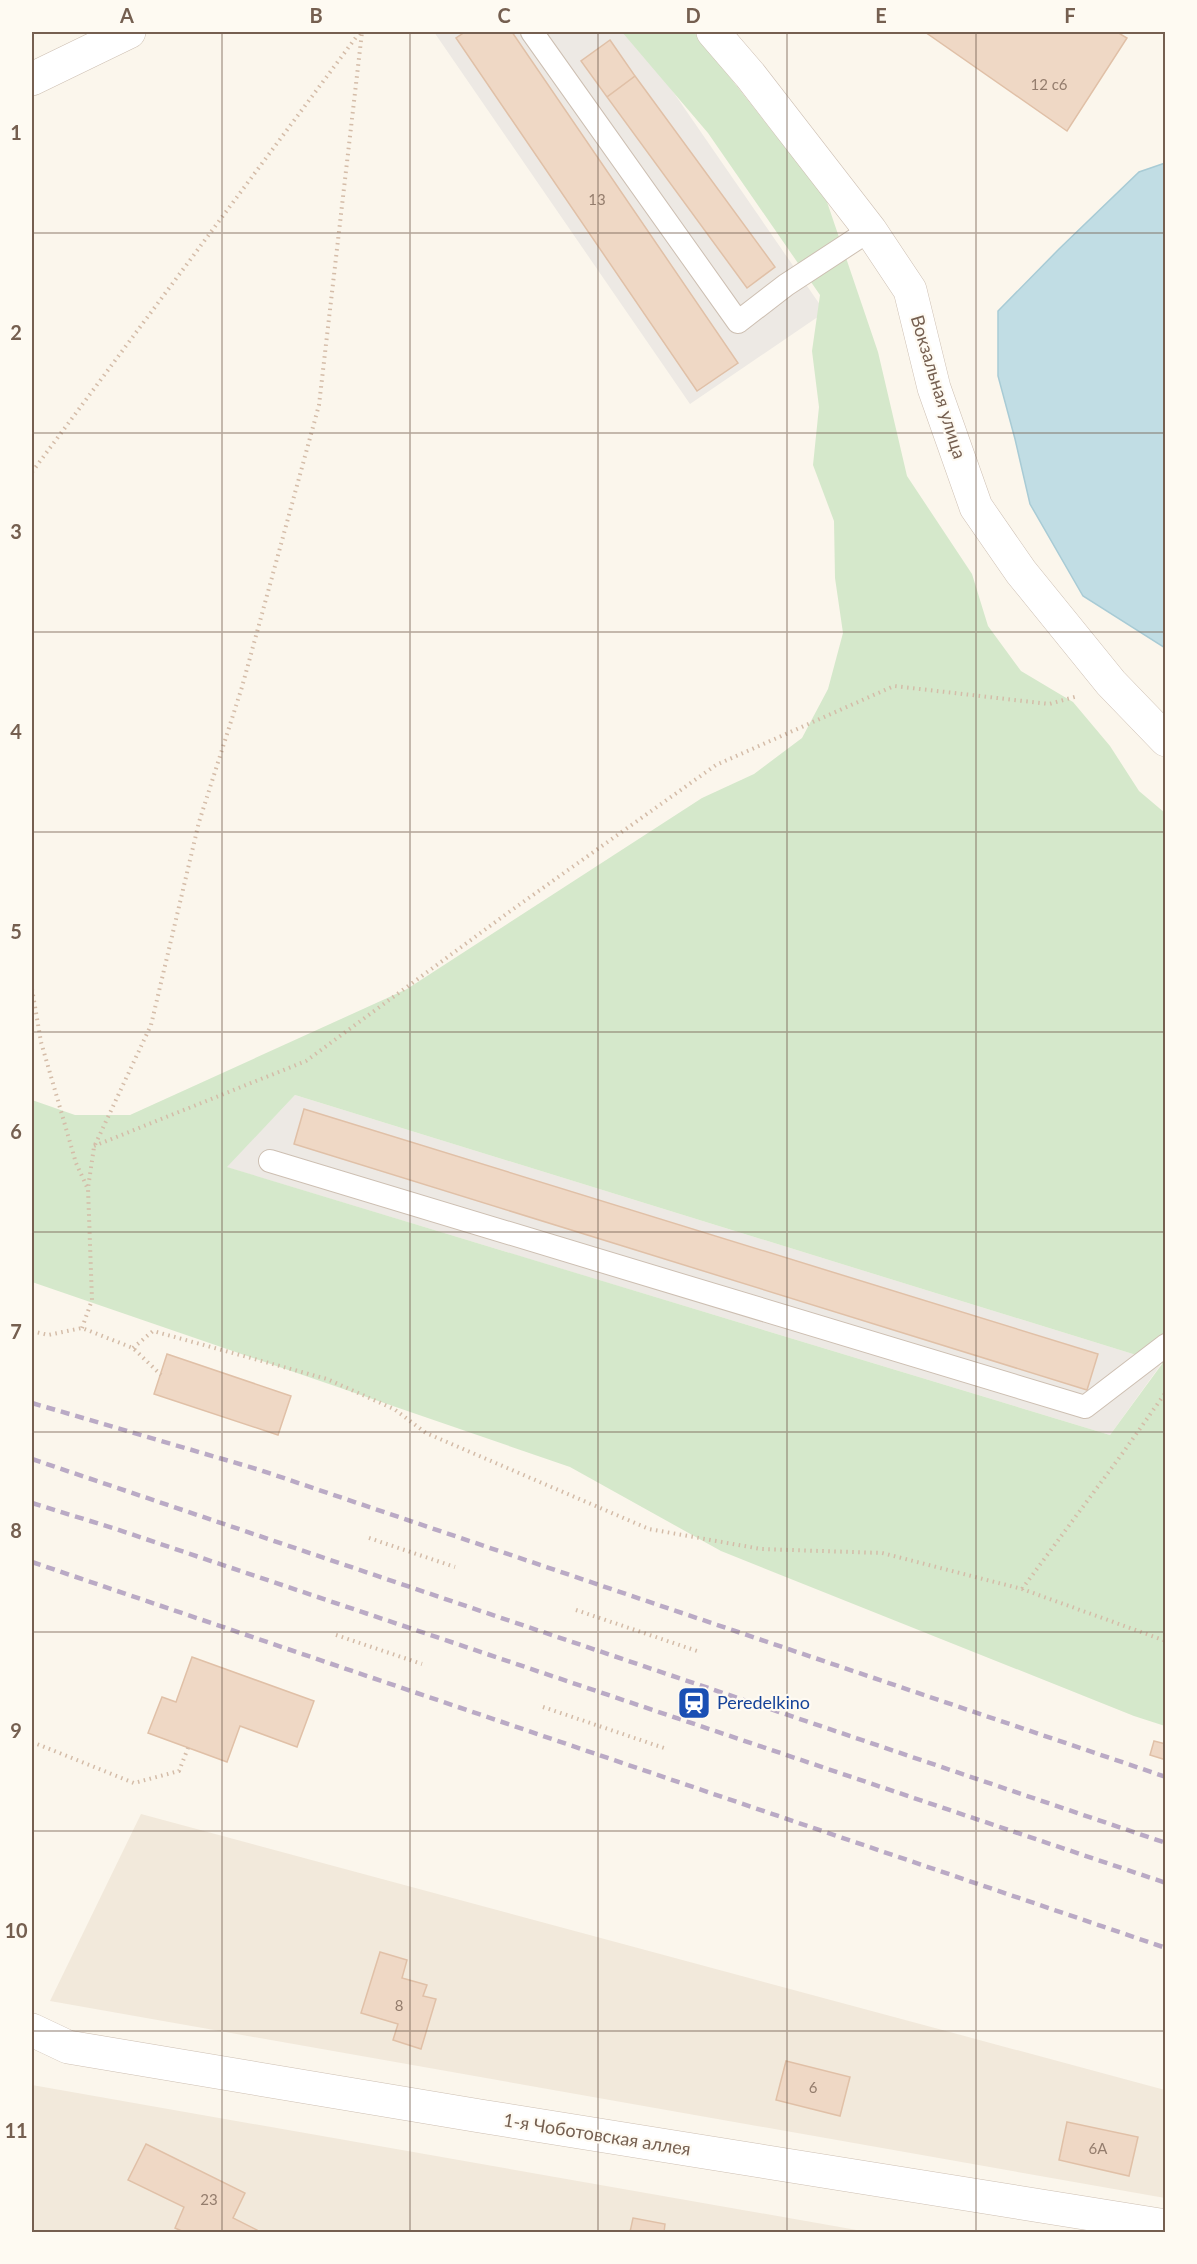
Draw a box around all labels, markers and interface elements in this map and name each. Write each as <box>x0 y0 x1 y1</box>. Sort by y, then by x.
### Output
text: A <box>119 3 134 27</box>
text: B <box>309 3 323 27</box>
text: C <box>497 3 511 27</box>
text: D <box>685 3 701 27</box>
text: E <box>875 3 887 27</box>
text: F <box>1064 3 1076 27</box>
house number: 12 с6 <box>1030 75 1068 93</box>
text: 1 <box>10 120 22 144</box>
house number: 13 <box>588 190 606 208</box>
street label: Вокзальная улица <box>907 312 971 461</box>
text: 2 <box>10 320 22 344</box>
text: 3 <box>10 519 22 543</box>
text: 4 <box>10 719 22 743</box>
text: 5 <box>10 919 22 943</box>
text: 6 <box>10 1119 22 1143</box>
text: 7 <box>10 1319 22 1343</box>
text: 8 <box>10 1518 22 1542</box>
station icon: Peredelkino <box>676 1685 712 1721</box>
place label: Peredelkino <box>717 1691 810 1713</box>
text: 9 <box>10 1718 22 1742</box>
text: 10 <box>4 1918 28 1942</box>
house number: 8 <box>395 1996 403 2014</box>
house number: 6 <box>809 2078 818 2096</box>
street label: 1-я Чоботовская аллея <box>502 2108 692 2160</box>
text: 11 <box>4 2118 28 2142</box>
house number: 6А <box>1089 2139 1108 2157</box>
house number: 23 <box>200 2190 218 2208</box>

